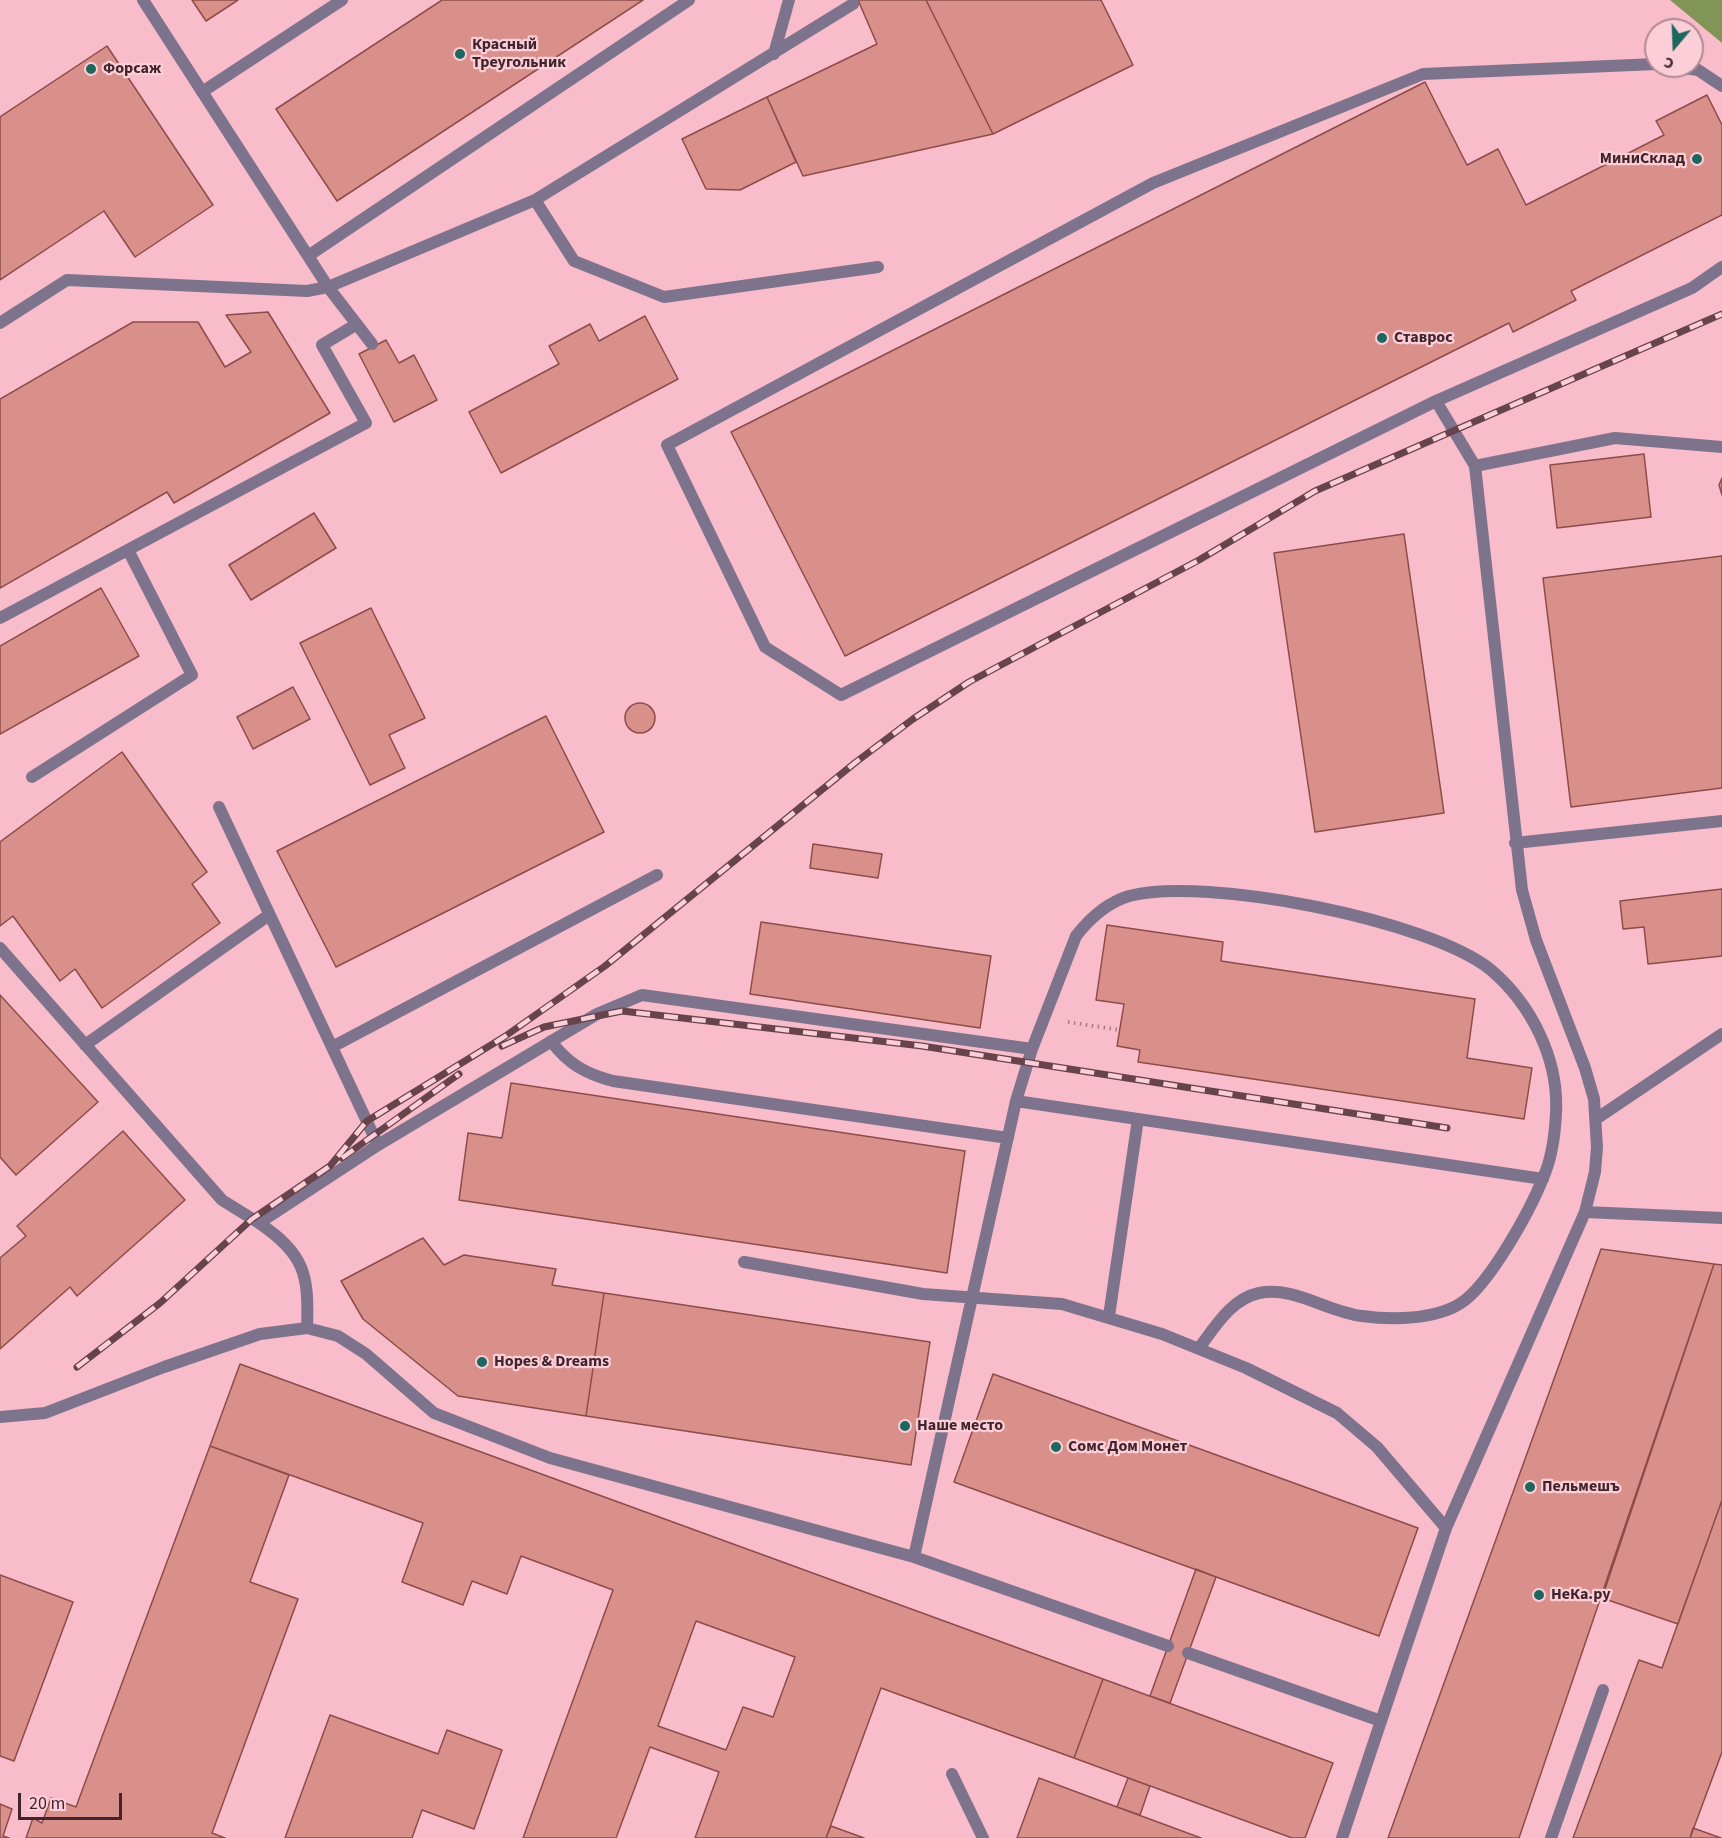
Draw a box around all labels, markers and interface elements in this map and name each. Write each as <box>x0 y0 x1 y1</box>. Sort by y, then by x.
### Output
north arrow <box>1644 18 1704 78</box>
place label: Красный Треугольник <box>472 35 566 73</box>
marker: Красный Треугольник <box>453 47 467 61</box>
text: С <box>1661 51 1677 75</box>
place label: Форсаж <box>103 59 161 79</box>
marker: Форсаж <box>84 62 98 76</box>
place label: МиниСклад <box>1600 149 1685 169</box>
marker: МиниСклад <box>1690 152 1704 166</box>
place label: Ставрос <box>1394 328 1453 348</box>
marker: Ставрос <box>1375 331 1389 345</box>
place label: Hopes & Dreams <box>494 1352 609 1372</box>
marker: Hopes & Dreams <box>475 1355 489 1369</box>
place label: Наше место <box>917 1416 1003 1436</box>
marker: Наше место <box>898 1419 912 1433</box>
place label: Сомс Дом Монет <box>1068 1437 1187 1457</box>
marker: Сомс Дом Монет <box>1049 1440 1063 1454</box>
place label: Пельмешъ <box>1542 1477 1620 1497</box>
marker: Пельмешъ <box>1523 1480 1537 1494</box>
place label: НеКа.ру <box>1551 1585 1611 1605</box>
marker: НеКа.ру <box>1532 1588 1546 1602</box>
scale bar <box>21 1781 124 1819</box>
text: 20 m <box>29 1791 65 1816</box>

